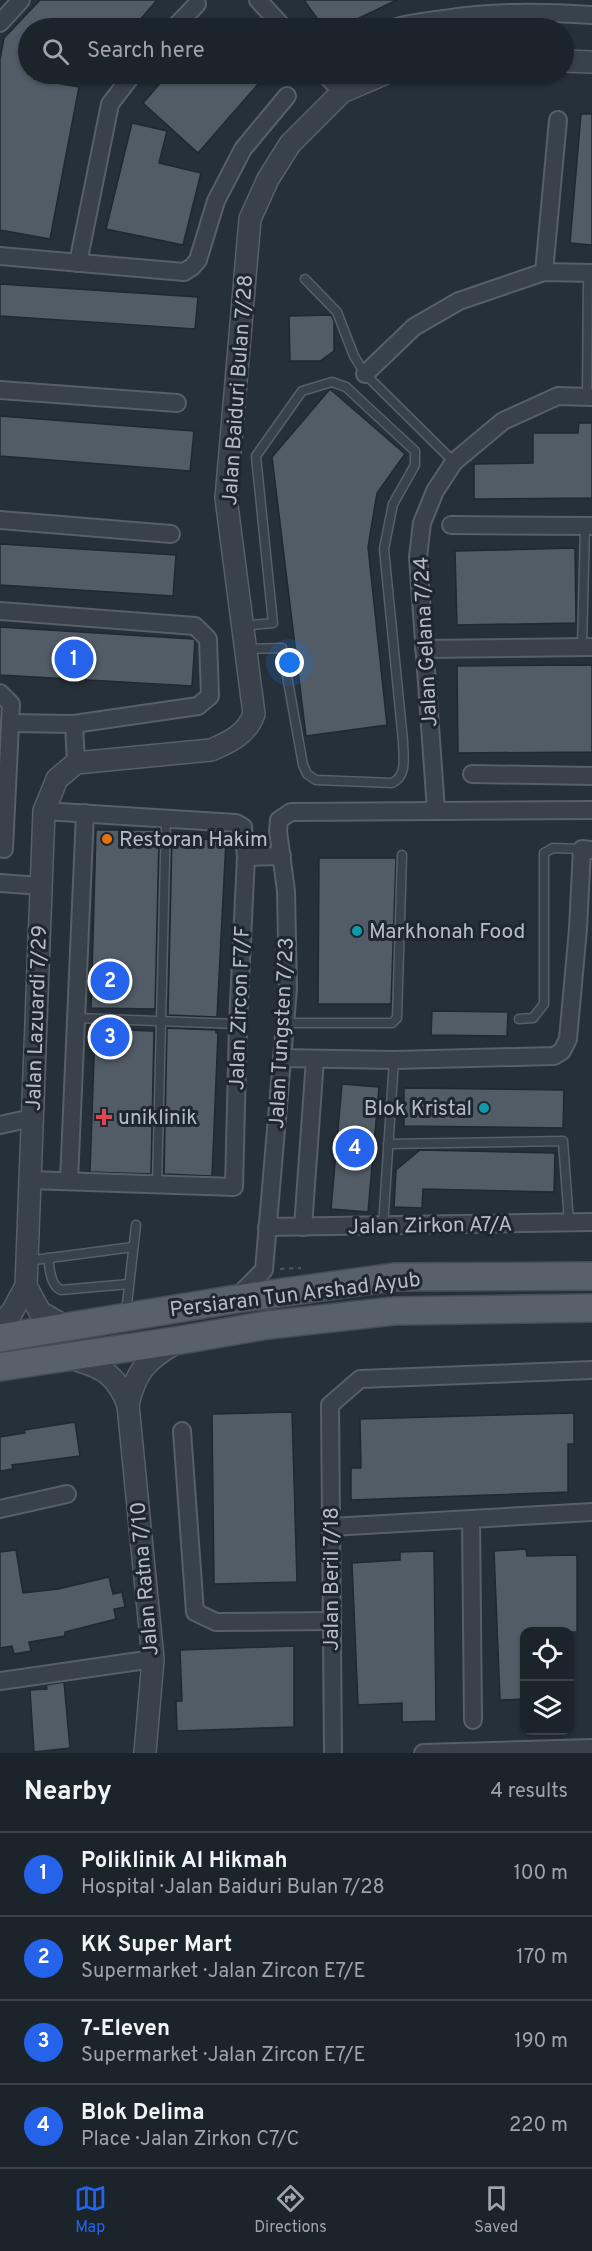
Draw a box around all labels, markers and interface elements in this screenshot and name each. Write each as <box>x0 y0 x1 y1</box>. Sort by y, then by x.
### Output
search box <box>18 18 574 84</box>
icon: search <box>39 35 72 68</box>
text: Search here <box>87 38 205 65</box>
street label: Jalan Baiduri Bulan 7/28 <box>217 274 260 507</box>
street label: Jalan Gelana 7/24 <box>409 556 444 728</box>
pin: 1 <box>54 636 94 682</box>
your location <box>275 648 304 677</box>
place label: Restoran Hakim <box>119 827 268 854</box>
marker: Restoran Hakim <box>100 832 114 846</box>
place label: Markhonah Food <box>369 919 525 946</box>
marker: Markhonah Food <box>350 924 364 938</box>
street label: Jalan Lazuardi 7/29 <box>21 925 54 1111</box>
street label: Jalan Zircon F7/F <box>224 925 257 1091</box>
street label: Jalan Tungsten 7/23 <box>264 937 301 1130</box>
pin: 2 <box>90 958 130 1004</box>
pin: 3 <box>90 1014 130 1060</box>
place label: Blok Kristal <box>364 1096 472 1123</box>
marker: Blok Kristal <box>477 1101 491 1115</box>
place label: uniklinik <box>118 1105 197 1132</box>
marker: uniklinik <box>95 1108 113 1126</box>
pin: 4 <box>336 1126 374 1170</box>
street label: Jalan Zirkon A7/A <box>348 1212 513 1241</box>
street label: Persiaran Tun Arshad Ayub <box>168 1267 422 1324</box>
street label: Jalan Ratna 7/10 <box>125 1500 166 1657</box>
street label: Jalan Beril 7/18 <box>319 1507 346 1651</box>
map controls <box>520 1627 574 1735</box>
button: locate <box>520 1627 574 1681</box>
button: layers <box>520 1681 574 1735</box>
text: Nearby <box>24 1776 112 1809</box>
text: 4 results <box>491 1779 568 1805</box>
text: Poliklinik Al Hikmah <box>81 1848 288 1875</box>
text: 1 <box>40 1861 48 1887</box>
text: 100 m <box>513 1861 568 1887</box>
text: Hospital · Jalan Baiduri Bulan 7/28 <box>81 1875 385 1901</box>
text: KK Super Mart <box>81 1932 232 1959</box>
text: 2 <box>37 1945 50 1971</box>
text: 170 m <box>516 1945 568 1971</box>
text: Supermarket · Jalan Zircon E7/E <box>81 1959 366 1985</box>
text: 7-Eleven <box>81 2016 170 2043</box>
text: 3 <box>38 2029 50 2055</box>
text: 190 m <box>514 2029 568 2055</box>
text: Supermarket · Jalan Zircon E7/E <box>81 2043 366 2069</box>
text: Blok Delima <box>81 2100 205 2127</box>
text: 4 <box>37 2113 50 2139</box>
text: 220 m <box>509 2113 568 2139</box>
text: Place · Jalan Zirkon C7/C <box>81 2127 300 2153</box>
tab: Map <box>74 2182 107 2238</box>
tab: Directions <box>254 2182 327 2238</box>
tab: Saved <box>474 2182 518 2238</box>

